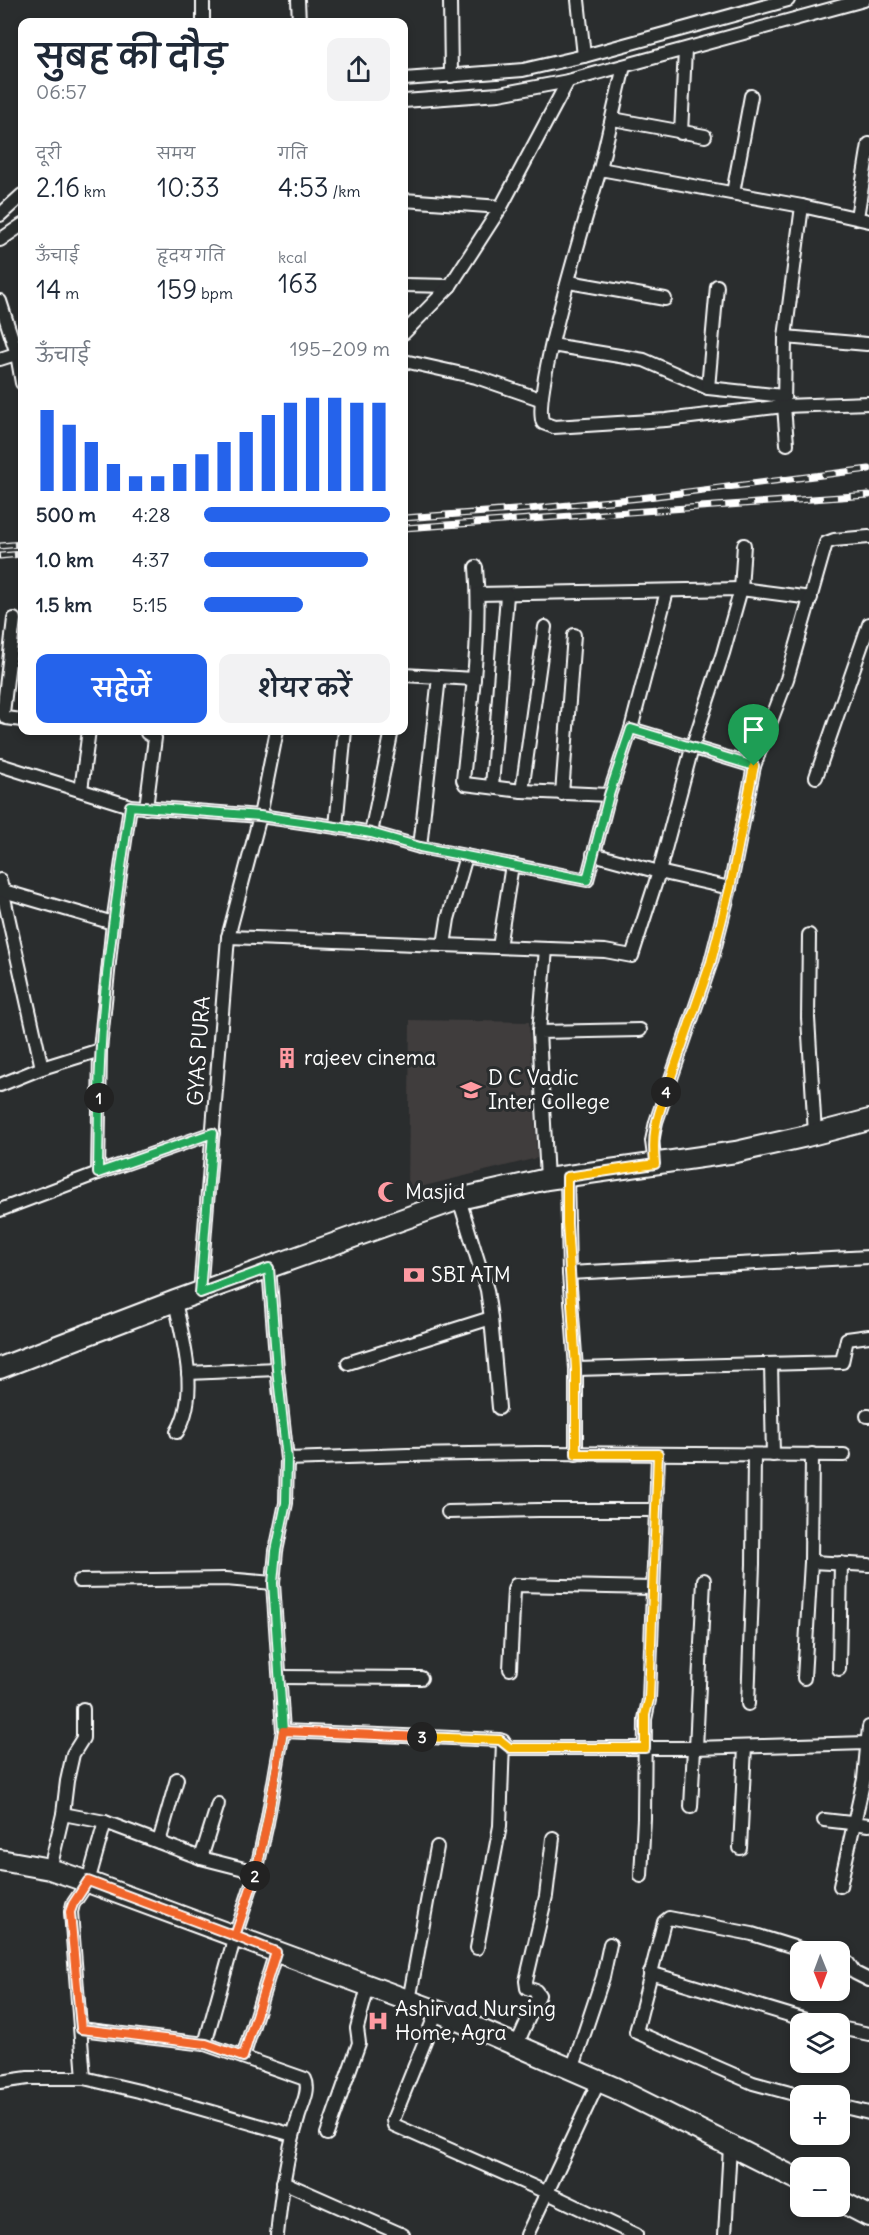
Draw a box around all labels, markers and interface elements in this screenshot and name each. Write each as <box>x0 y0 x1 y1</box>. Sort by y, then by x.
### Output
text: सुबह की दौड़ <box>36 35 227 77</box>
button: share <box>327 38 390 101</box>
text: 06:57 <box>36 79 87 104</box>
text: दूरी <box>36 143 61 163</box>
text: समय <box>157 143 195 163</box>
text: गति <box>278 143 307 163</box>
text: 2.16 <box>36 171 80 204</box>
text: 10:33 <box>157 171 220 204</box>
text: 4:53 <box>278 171 329 204</box>
text: km <box>80 181 106 201</box>
text: /km <box>329 181 360 201</box>
text: ऊँचाई <box>36 245 79 265</box>
text: हृदय गति <box>157 245 225 265</box>
text: kcal <box>278 247 307 267</box>
text: 163 <box>278 267 318 300</box>
text: 14 <box>36 273 61 306</box>
text: 159 <box>157 273 197 306</box>
text: m <box>61 283 79 303</box>
text: bpm <box>197 283 233 303</box>
text: 195–209 m <box>290 336 390 361</box>
text: ऊँचाई <box>36 342 90 367</box>
text: 500 m <box>36 502 96 527</box>
text: 4:28 <box>132 502 171 527</box>
text: 1.0 km <box>36 547 94 572</box>
text: 4:37 <box>132 547 169 572</box>
text: 1.5 km <box>36 592 92 617</box>
text: 5:15 <box>132 592 167 617</box>
button: सहेजें <box>36 654 207 723</box>
button: शेयर करें <box>219 654 390 723</box>
pin <box>728 704 779 766</box>
icon: arrive <box>737 713 770 746</box>
street label: GYAS PURA <box>181 995 216 1107</box>
place label: rajeev cinema <box>304 1044 436 1071</box>
building icon: rajeev cinema <box>275 1046 299 1070</box>
place label: D C Vadic Inter College <box>488 1064 610 1115</box>
pin: 4 <box>651 1077 681 1107</box>
school or university icon: D C Vadic Inter College <box>459 1078 483 1102</box>
text: 4 <box>661 1082 671 1102</box>
pin: 1 <box>84 1083 114 1113</box>
text: 1 <box>96 1088 102 1108</box>
place label: Masjid <box>405 1178 465 1205</box>
mosque icon: Masjid <box>376 1180 400 1204</box>
place label: SBI ATM <box>431 1261 511 1288</box>
bank icon: SBI ATM <box>402 1263 426 1287</box>
pin: 3 <box>407 1722 437 1752</box>
text: 3 <box>417 1727 427 1747</box>
pin: 2 <box>240 1861 270 1891</box>
text: 2 <box>251 1866 259 1886</box>
north arrow <box>790 1941 850 2001</box>
map controls <box>790 1941 850 2217</box>
place label: Ashirvad Nursing Home, Agra <box>395 1995 556 2046</box>
hospital icon: Ashirvad Nursing Home, Agra <box>366 2009 390 2033</box>
button: layers <box>790 2013 850 2073</box>
button: + <box>790 2085 850 2145</box>
button: − <box>790 2157 850 2217</box>

